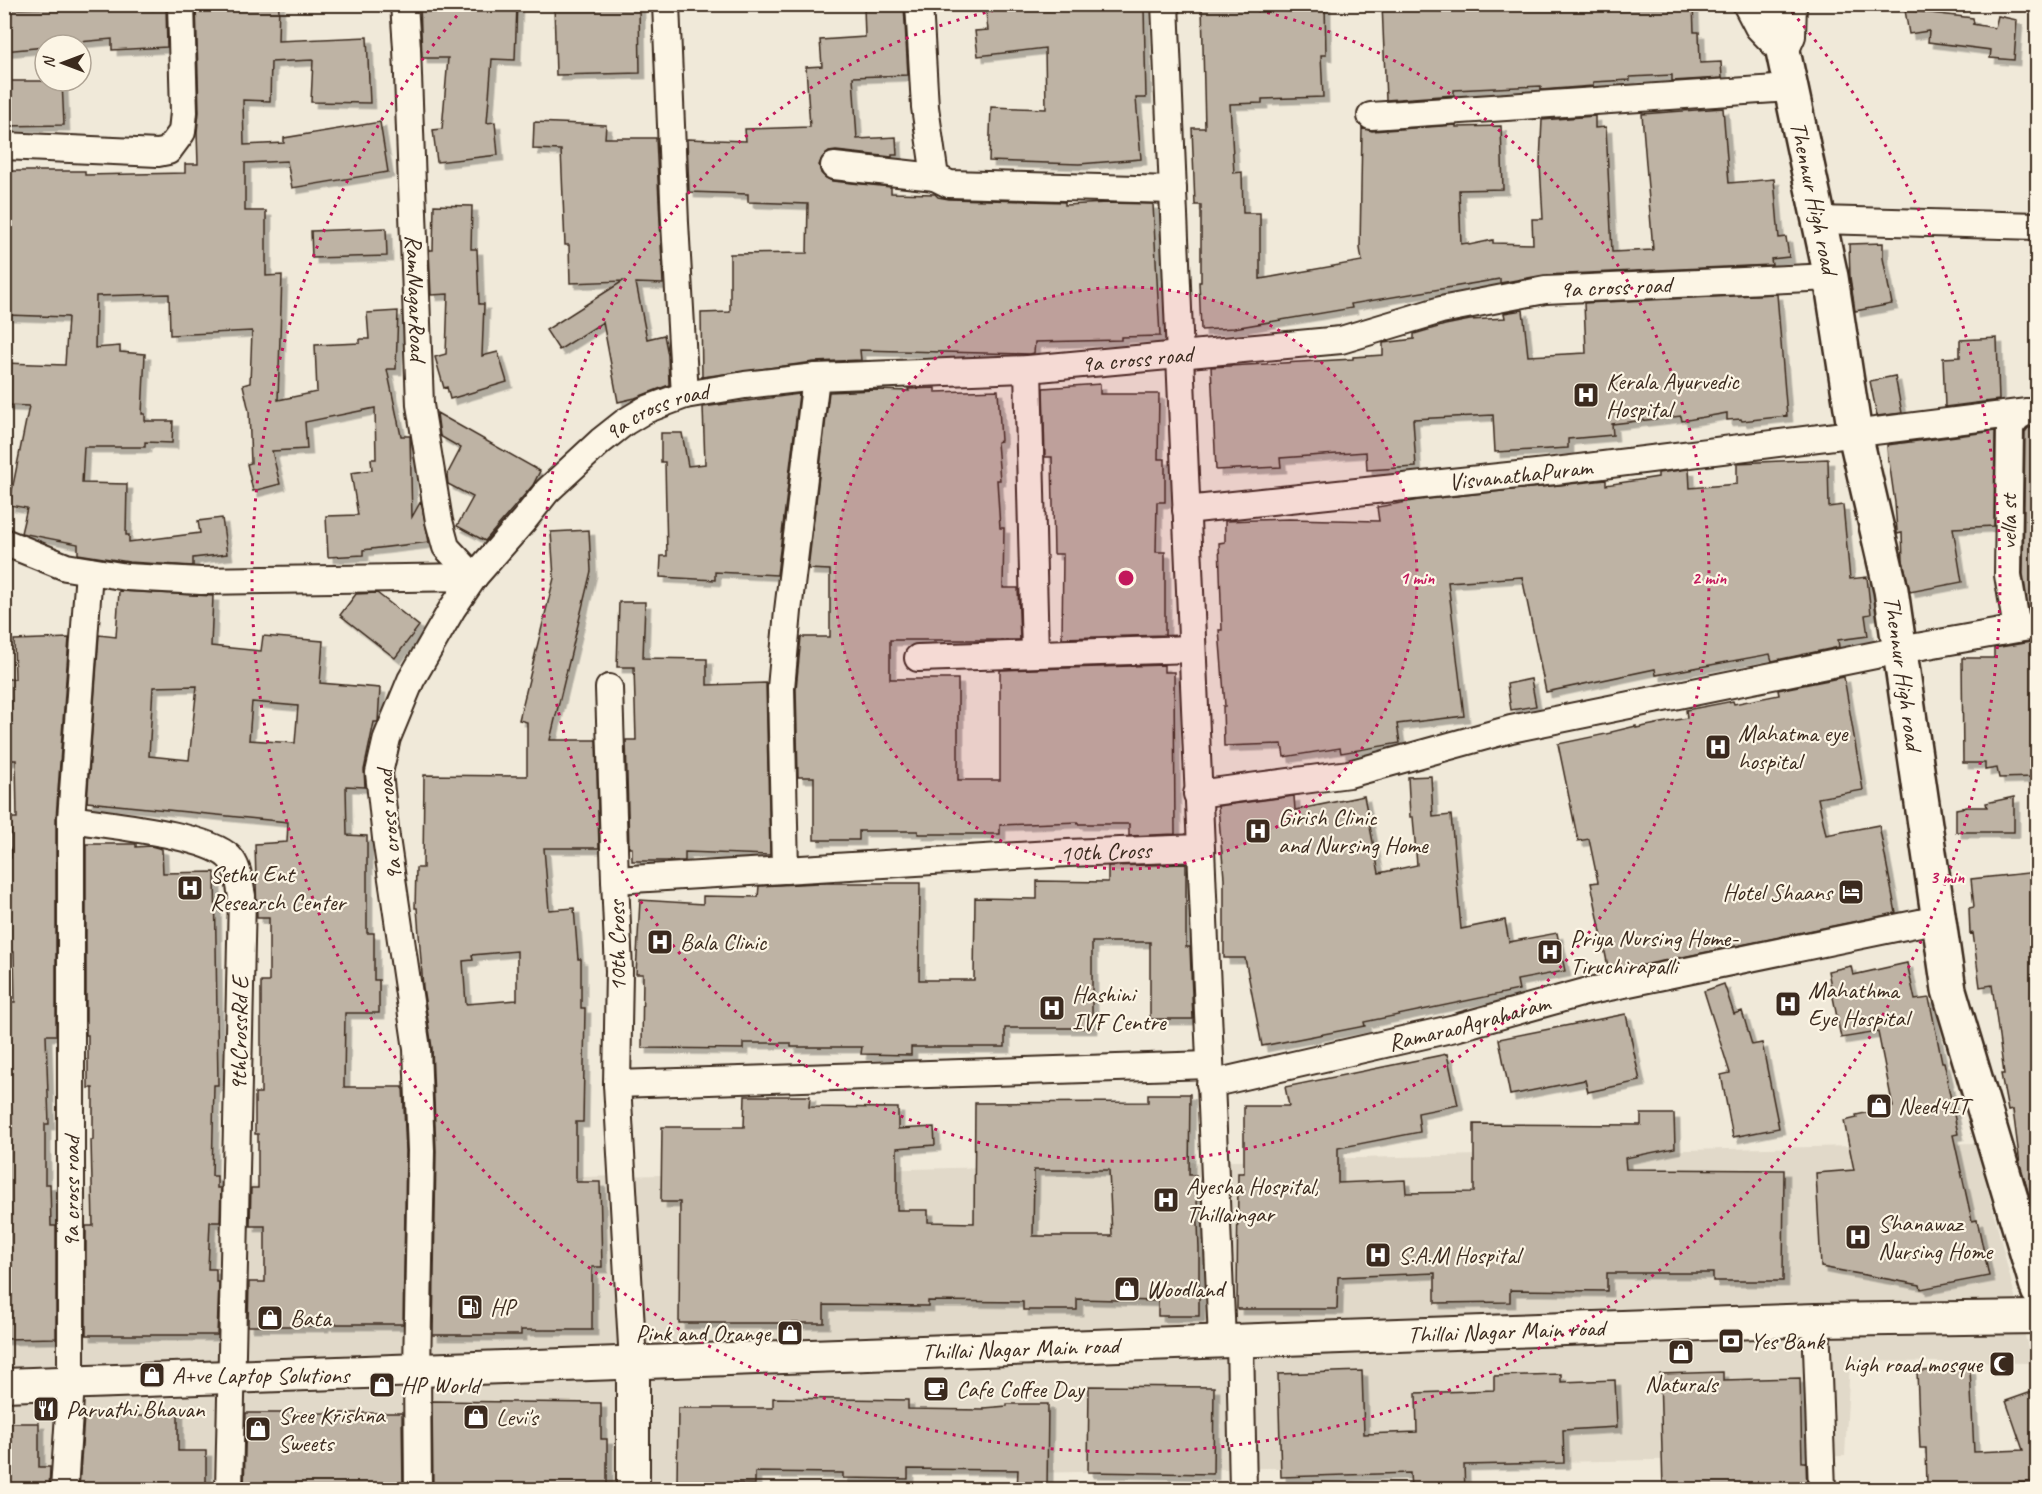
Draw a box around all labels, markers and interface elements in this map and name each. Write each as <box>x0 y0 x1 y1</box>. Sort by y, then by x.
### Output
north arrow <box>33 33 93 93</box>
text: N <box>39 55 59 68</box>
street label: Thennur High road <box>1783 119 1846 280</box>
street label: RamNagarRoad <box>399 234 434 365</box>
street label: 9a cross road <box>1559 269 1676 304</box>
street label: 9a cross road <box>1080 338 1197 379</box>
place label: Kerala Ayurvedic Hospital <box>1606 366 1740 424</box>
street label: 9a cross road <box>598 376 714 448</box>
hospital icon: Kerala Ayurvedic Hospital <box>1571 380 1601 410</box>
street label: VisvanathaPuram <box>1447 451 1596 497</box>
street label: vella st <box>1993 492 2023 550</box>
text: 1 min <box>1400 567 1435 589</box>
text: 2 min <box>1692 567 1727 589</box>
centre of rings <box>1116 568 1136 588</box>
street label: Thennur High road <box>1877 594 1930 755</box>
place label: Mahatma eye hospital <box>1738 718 1850 776</box>
hospital icon: Mahatma eye hospital <box>1703 732 1733 762</box>
street label: 9a cross road <box>369 764 409 882</box>
place label: Girish Clinic and Nursing Home <box>1278 802 1430 860</box>
hospital icon: Girish Clinic and Nursing Home <box>1243 816 1273 846</box>
street label: 10th Cross <box>1059 835 1154 868</box>
place label: Sethu Ent Research Center <box>210 859 347 917</box>
text: 3 min <box>1930 866 1965 888</box>
hospital icon: Sethu Ent Research Center <box>175 873 205 903</box>
place label: Hotel Shaans <box>1723 877 1834 907</box>
hotel icon: Hotel Shaans <box>1836 877 1866 907</box>
street label: 10th Cross <box>601 898 633 992</box>
place label: Priya Nursing Home- Tiruchirapalli <box>1570 923 1739 981</box>
hospital icon: Bala Clinic <box>645 927 675 957</box>
place label: Bala Clinic <box>680 927 768 957</box>
hospital icon: Priya Nursing Home- Tiruchirapalli <box>1535 937 1565 967</box>
street label: 9thCrossRd E <box>223 973 255 1091</box>
place label: Mahathma Eye Hospital <box>1808 975 1913 1033</box>
place label: Hashini IVF Centre <box>1072 979 1168 1037</box>
street label: RamaraoAgraharam <box>1385 987 1555 1058</box>
hospital icon: Mahathma Eye Hospital <box>1773 989 1803 1019</box>
hospital icon: Hashini IVF Centre <box>1037 993 1067 1023</box>
shop icon: Need4IT <box>1864 1091 1894 1121</box>
place label: Need4IT <box>1898 1091 1974 1121</box>
street label: 9a cross road <box>56 1132 86 1248</box>
place label: Ayesha Hospital, Thillaingar <box>1186 1171 1319 1229</box>
hospital icon: Ayesha Hospital, Thillaingar <box>1151 1185 1181 1215</box>
place label: Shanawaz Nursing Home <box>1878 1208 1994 1266</box>
hospital icon: Shanawaz Nursing Home <box>1843 1222 1873 1252</box>
hospital icon: S.A.M Hospital <box>1363 1240 1393 1270</box>
place label: S.A.M Hospital <box>1398 1240 1524 1270</box>
shop icon: Woodland <box>1112 1274 1142 1304</box>
place label: Woodland <box>1146 1274 1227 1304</box>
fuel station icon: HP <box>455 1292 485 1322</box>
place label: HP <box>490 1292 518 1322</box>
shop icon: Bata <box>255 1303 285 1333</box>
place label: Bata <box>290 1303 332 1333</box>
street label: Thillai Nagar Main road <box>1407 1312 1609 1350</box>
place label: Pink and Orange <box>636 1318 772 1348</box>
shop icon: Pink and Orange <box>775 1318 805 1348</box>
bank icon: Yes Bank <box>1716 1326 1746 1356</box>
place label: Yes Bank <box>1750 1326 1826 1356</box>
street label: Thillai Nagar Main road <box>921 1330 1123 1367</box>
shop icon: Naturals <box>1666 1337 1696 1367</box>
place label: high road mosque <box>1843 1349 1984 1379</box>
mosque icon: high road mosque <box>1987 1349 2017 1379</box>
shop icon: A+ve Laptop Solutions <box>137 1360 167 1390</box>
place label: A+ve Laptop Solutions <box>172 1360 351 1390</box>
place label: Naturals <box>1645 1369 1720 1399</box>
shop icon: HP World <box>367 1370 397 1400</box>
place label: HP World <box>401 1370 483 1400</box>
cafe icon: Cafe Coffee Day <box>921 1374 951 1404</box>
place label: Cafe Coffee Day <box>956 1374 1086 1404</box>
restaurant icon: Parvathi Bhavan <box>31 1394 61 1424</box>
place label: Parvathi Bhavan <box>66 1394 206 1424</box>
place label: Sree Krishna Sweets <box>278 1400 386 1458</box>
shop icon: Levi's <box>461 1402 491 1432</box>
place label: Levi's <box>496 1402 540 1432</box>
shop icon: Sree Krishna Sweets <box>243 1414 273 1444</box>

